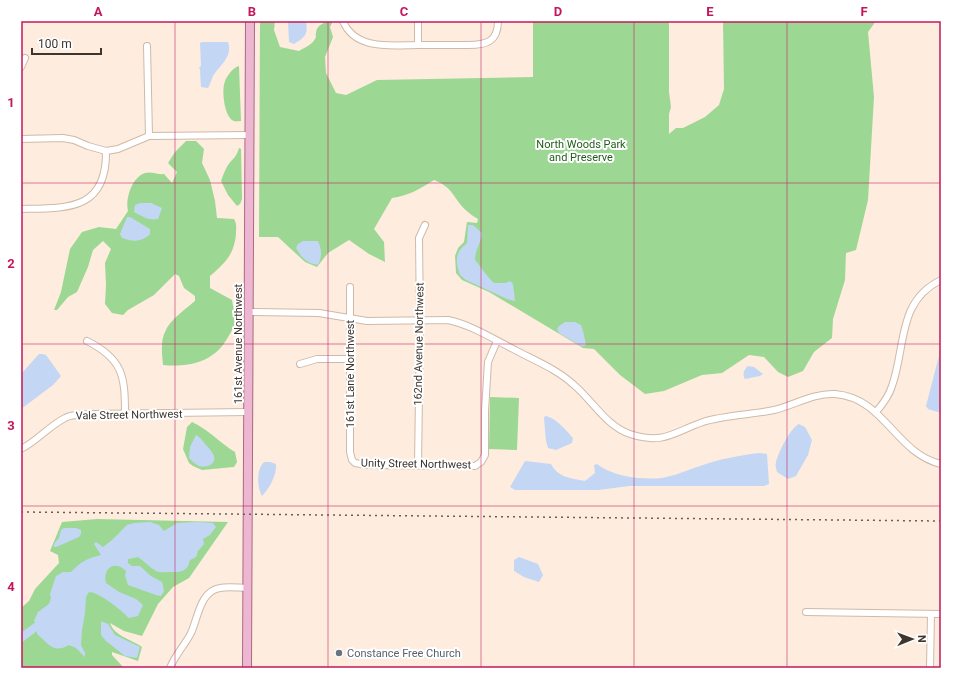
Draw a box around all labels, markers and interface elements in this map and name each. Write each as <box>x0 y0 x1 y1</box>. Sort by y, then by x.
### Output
text: A <box>94 4 103 19</box>
text: B <box>248 4 256 19</box>
text: C <box>400 4 409 19</box>
text: D <box>554 4 562 19</box>
text: E <box>706 4 714 19</box>
text: F <box>860 4 868 19</box>
scale bar <box>32 30 101 56</box>
text: 100 m <box>38 37 72 51</box>
text: 1 <box>7 95 15 110</box>
park label: North Woods Park and Preserve <box>536 138 626 164</box>
text: 2 <box>7 256 15 271</box>
street label: 162nd Avenue Northwest <box>411 282 427 406</box>
street label: 161st Avenue Northwest <box>232 283 245 404</box>
street label: 161st Lane Northwest <box>344 319 357 428</box>
street label: Vale Street Northwest <box>75 408 183 422</box>
text: 3 <box>7 418 15 433</box>
street label: Unity Street Northwest <box>361 457 472 471</box>
text: 4 <box>7 579 15 594</box>
north arrow <box>892 619 932 659</box>
text: N <box>915 635 928 643</box>
place label: Constance Free Church <box>347 647 461 660</box>
marker: Constance Free Church <box>334 648 344 658</box>

